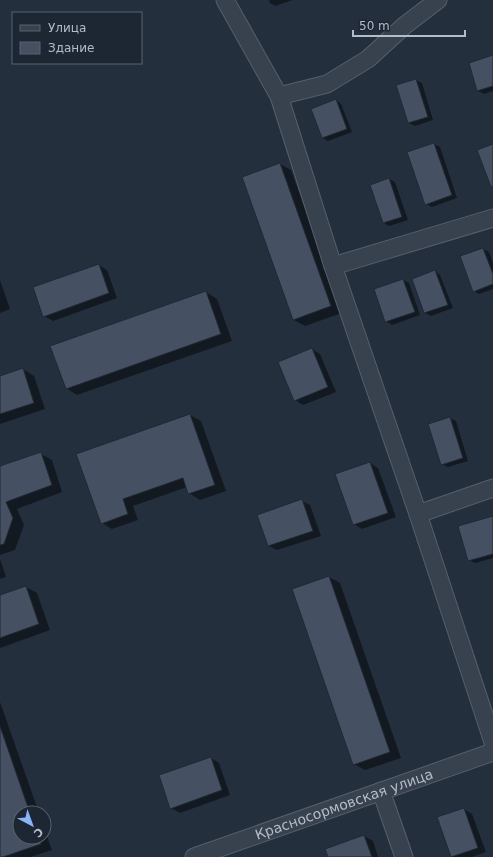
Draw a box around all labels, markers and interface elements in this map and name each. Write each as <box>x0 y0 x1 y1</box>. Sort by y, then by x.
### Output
legend <box>12 12 142 64</box>
scale bar <box>353 12 465 38</box>
text: 50 m <box>359 19 390 33</box>
text: Улица <box>48 21 86 35</box>
text: Здание <box>48 41 94 55</box>
street label: Красносормовская улица <box>253 766 435 843</box>
north arrow <box>12 805 52 845</box>
text: С <box>31 825 46 840</box>

